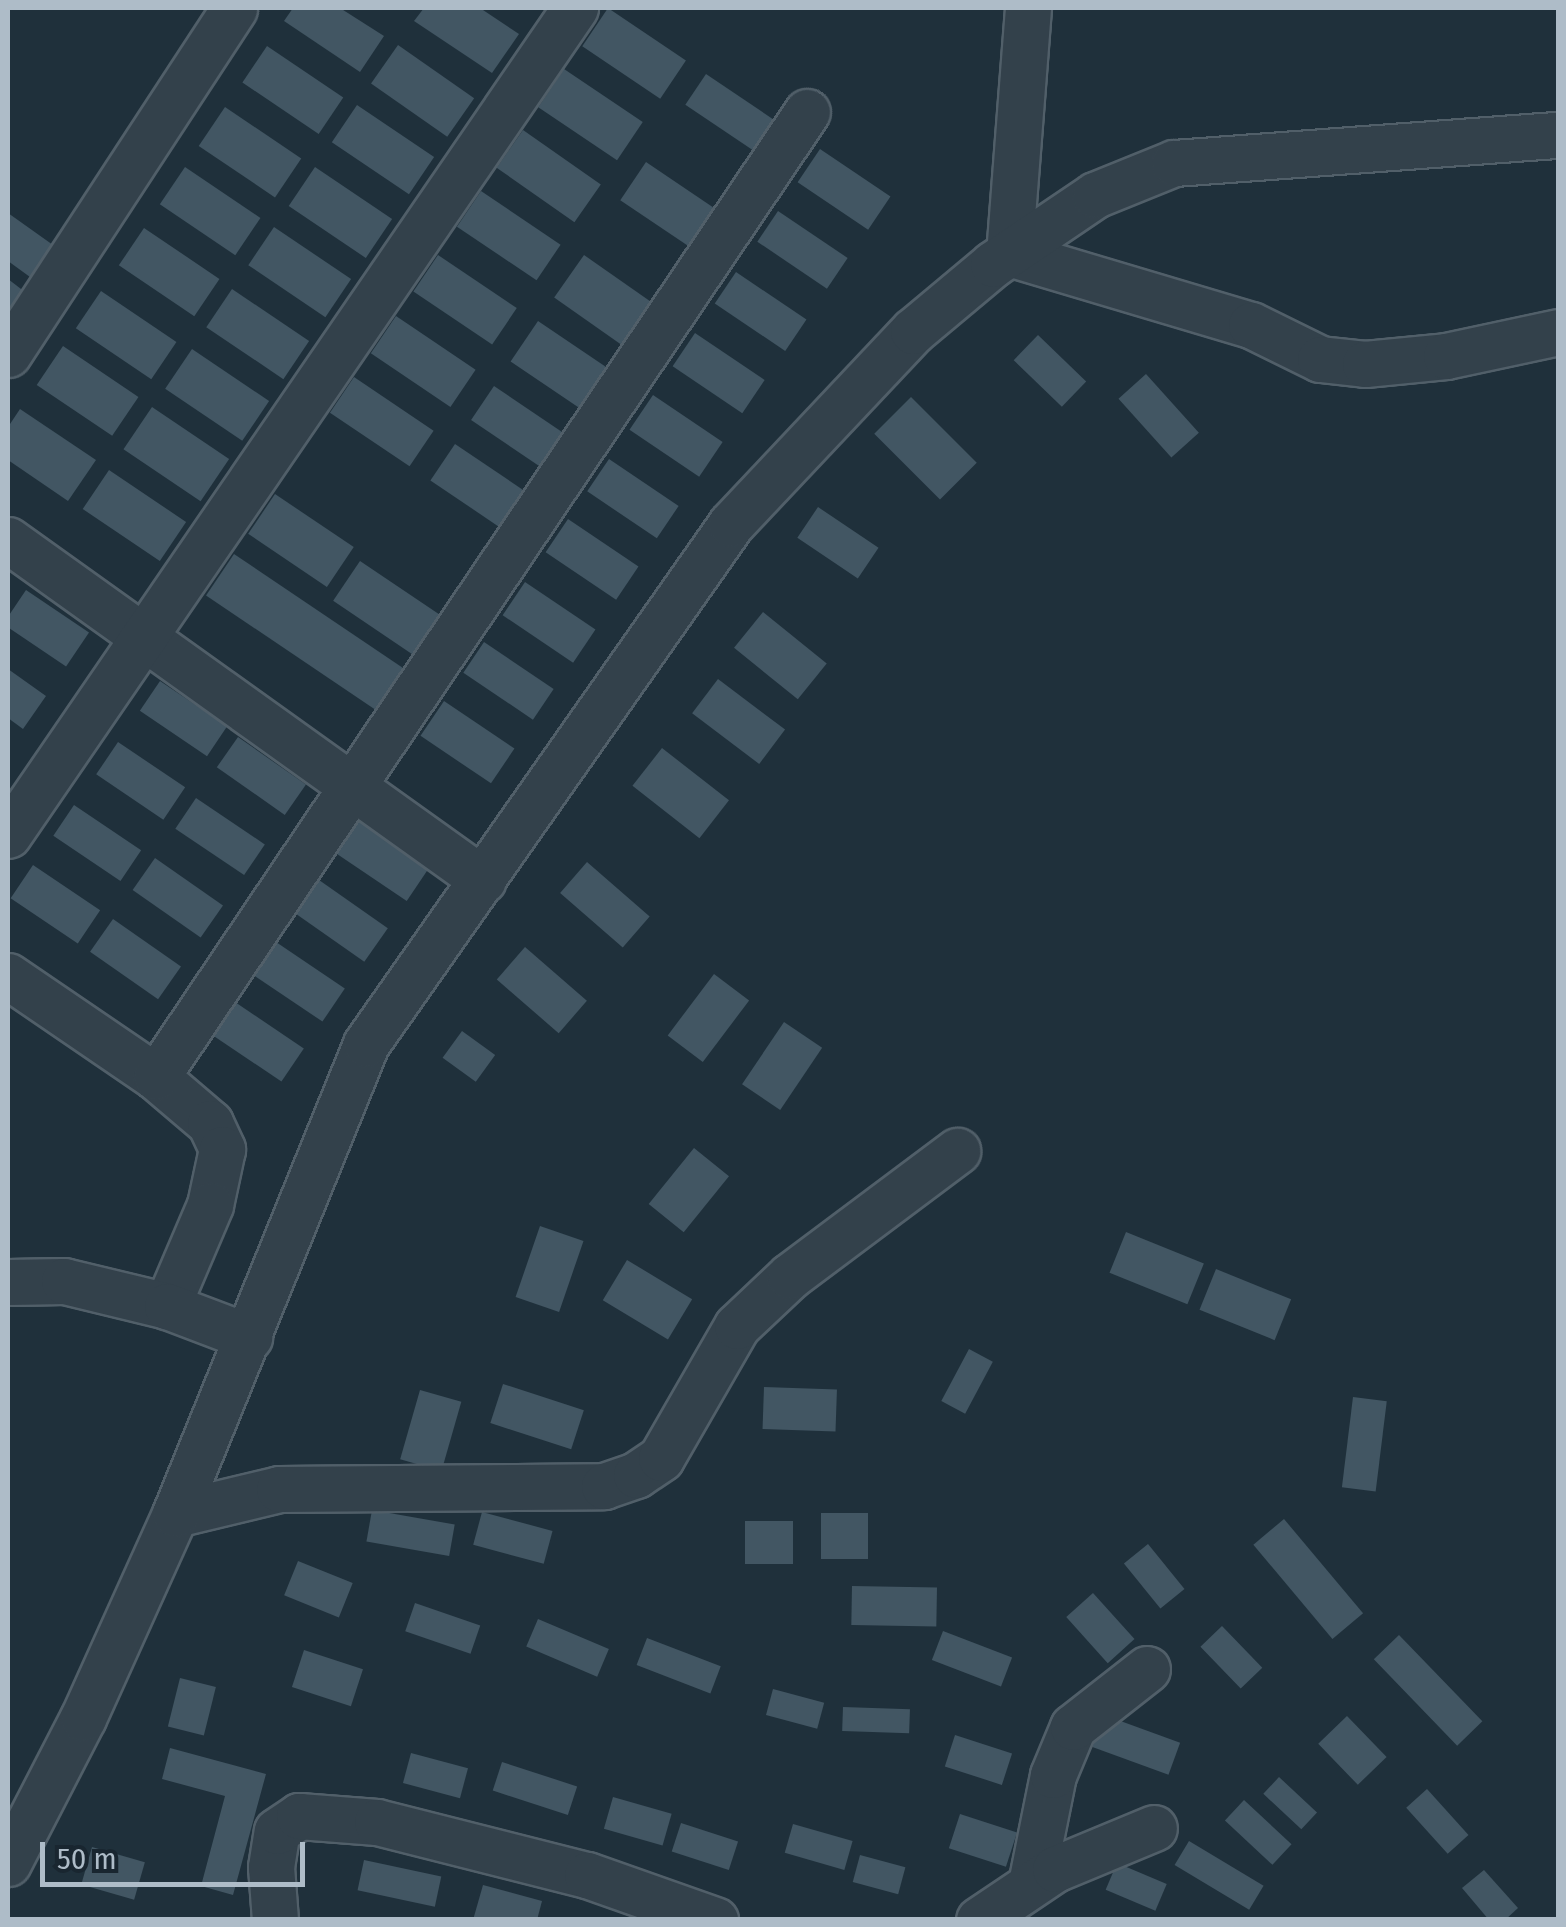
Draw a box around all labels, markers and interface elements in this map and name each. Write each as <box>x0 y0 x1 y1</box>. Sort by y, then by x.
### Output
scale bar <box>45 1822 310 1884</box>
text: 50 m <box>57 1841 117 1877</box>

